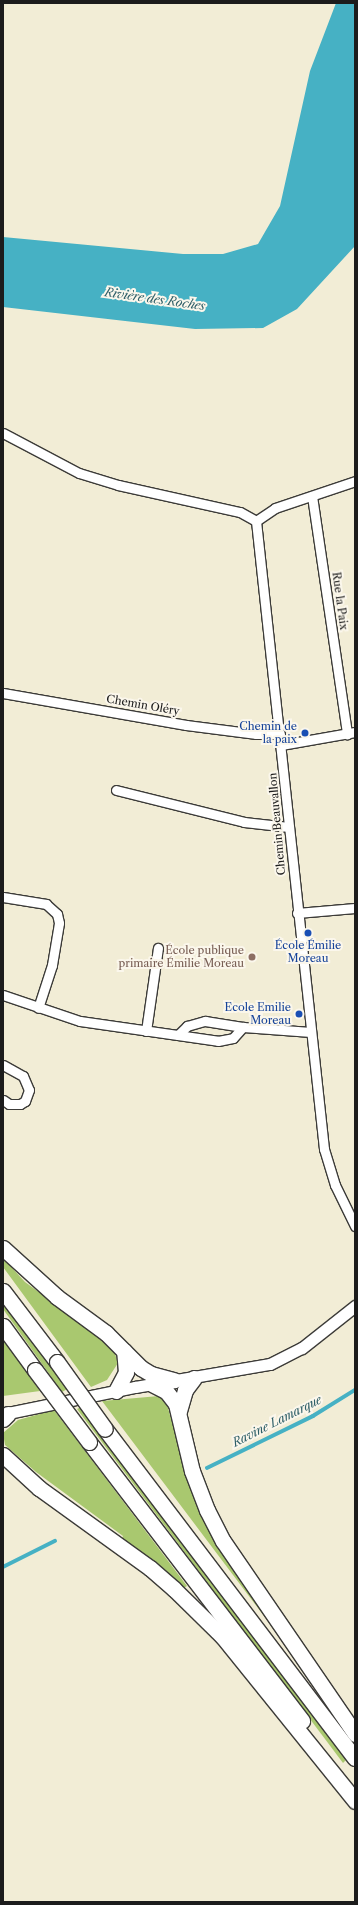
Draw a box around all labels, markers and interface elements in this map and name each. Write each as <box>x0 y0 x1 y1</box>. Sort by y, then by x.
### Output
water label: Rivière des Roches <box>104 285 206 313</box>
street label: Rue la Paix <box>329 571 351 631</box>
street label: Chemin Oléry <box>105 692 181 718</box>
place label: Chemin de la paix <box>239 720 297 746</box>
marker: Chemin de la paix <box>300 728 310 738</box>
street label: Chemin Beauvallon <box>266 772 288 876</box>
marker: École Émilie Moreau <box>303 928 313 938</box>
place label: École Émilie Moreau <box>275 939 341 965</box>
place label: École publique primaire Émilie Moreau <box>119 944 244 970</box>
marker: École publique primaire Émilie Moreau <box>247 952 257 962</box>
place label: Ecole Emilie Moreau <box>225 1001 291 1027</box>
marker: Ecole Emilie Moreau <box>294 1009 304 1019</box>
water label: Ravine Lamarque <box>230 1392 324 1450</box>

